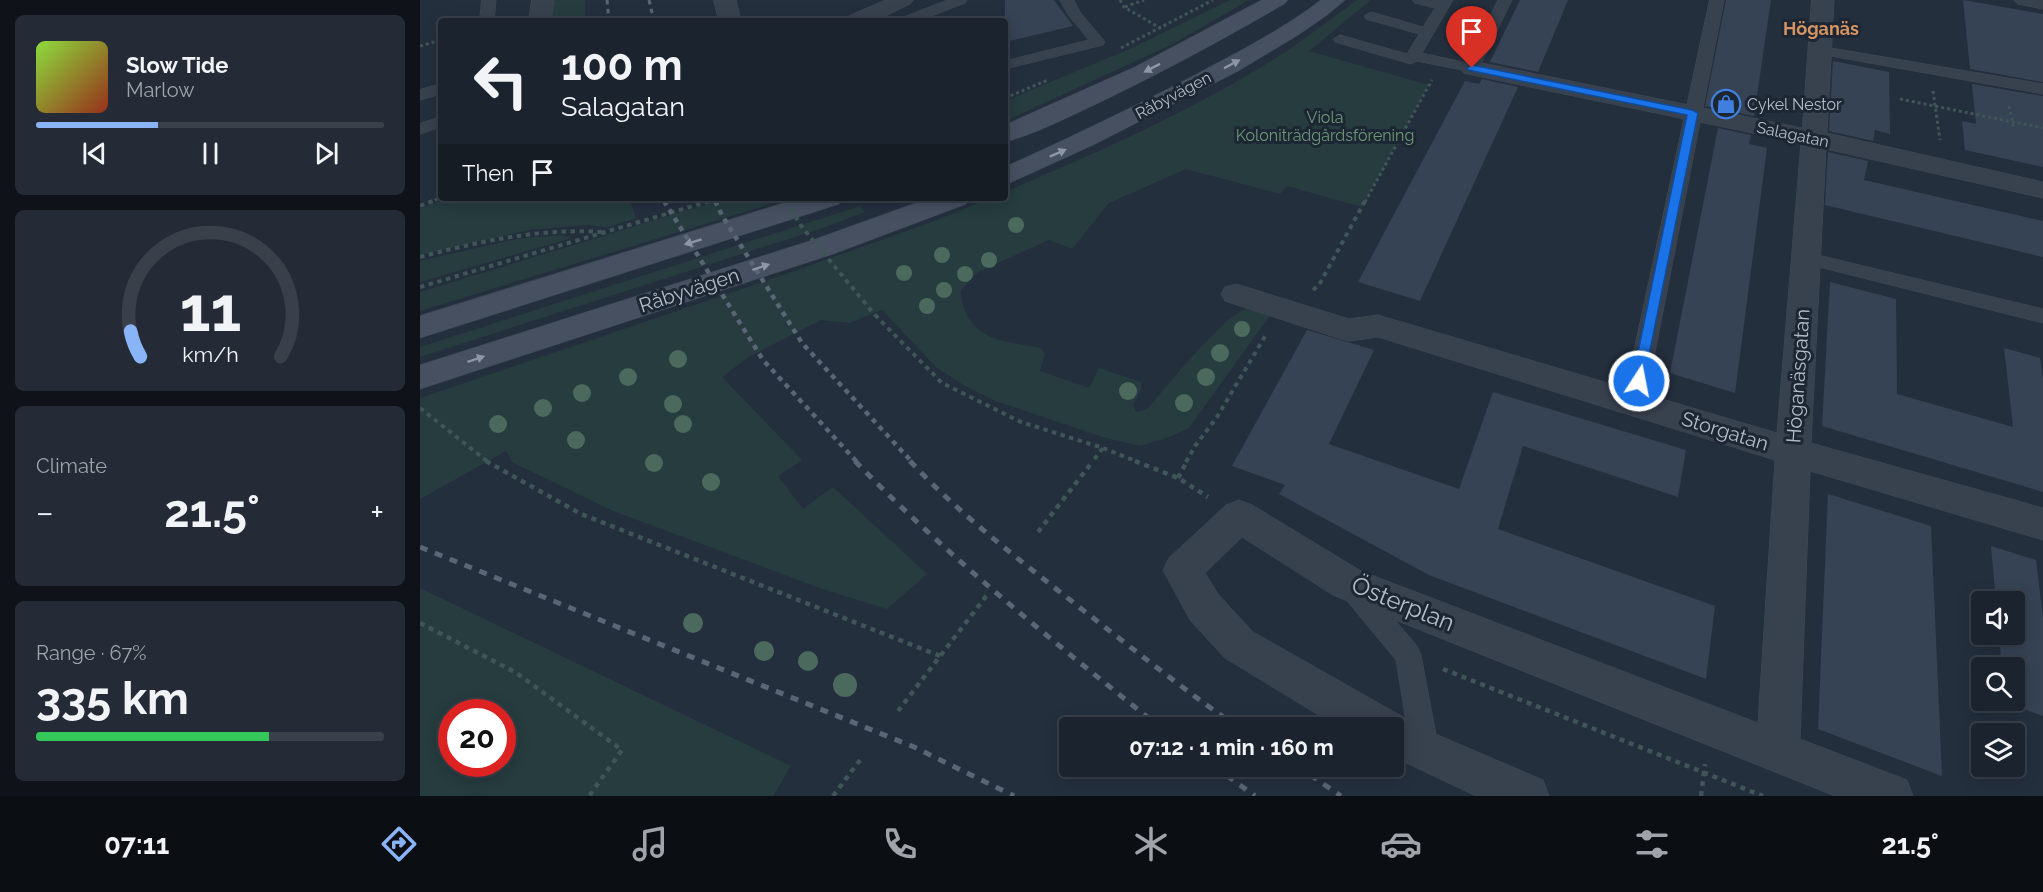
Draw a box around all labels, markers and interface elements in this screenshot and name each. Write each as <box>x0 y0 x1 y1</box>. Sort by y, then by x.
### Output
pin <box>1446 6 1497 68</box>
icon: arrive <box>1455 15 1488 48</box>
district label: Höganäs <box>1783 18 1859 39</box>
text: 100 m <box>561 41 683 90</box>
icon: left <box>462 42 540 120</box>
text: Slow Tide <box>126 52 228 78</box>
one-way arrow <box>1224 59 1241 69</box>
one-way arrow <box>1143 64 1160 73</box>
street label: Råbyvägen <box>1132 68 1214 123</box>
text: Marlow <box>126 78 195 102</box>
shop icon: Cykel Nestor <box>1710 88 1742 120</box>
text: Salagatan <box>561 91 685 122</box>
place label: Cykel Nestor <box>1747 95 1842 114</box>
park label: Viola Koloniträdgårdsförening <box>1236 108 1414 145</box>
street label: Salagatan <box>1755 118 1831 151</box>
icon: previous <box>78 137 111 170</box>
icon: pause <box>194 137 227 170</box>
icon: next <box>310 137 343 170</box>
one-way arrow <box>1050 148 1068 158</box>
icon: arrive <box>526 156 559 189</box>
text: Then <box>462 160 514 186</box>
one-way arrow <box>684 237 702 247</box>
one-way arrow <box>752 262 770 271</box>
street label: Råbyvägen <box>636 263 742 317</box>
text: 11 <box>179 273 241 347</box>
street label: Höganäsgatan <box>1781 308 1815 444</box>
text: km/h <box>182 343 238 368</box>
position arrow <box>1607 349 1671 413</box>
one-way arrow <box>467 353 485 363</box>
street label: Storgatan <box>1679 406 1771 456</box>
text: Climate <box>36 454 107 478</box>
text: 21.5° <box>164 485 260 538</box>
text: − <box>36 493 54 532</box>
text: + <box>370 493 384 532</box>
street label: Österplan <box>1348 570 1459 637</box>
map controls <box>1971 591 2025 777</box>
button: sound <box>1971 591 2025 645</box>
text: Range · 67% <box>36 641 147 665</box>
button: search <box>1971 657 2025 711</box>
text: 335 km <box>36 672 189 725</box>
speed limit sign: 20 <box>438 699 516 777</box>
button: layers <box>1971 723 2025 777</box>
text: 07:12 · 1 min · 160 m <box>1129 734 1334 760</box>
icon: directions <box>378 823 420 865</box>
icon: music <box>629 823 671 865</box>
icon: phone <box>879 823 921 865</box>
icon: climate <box>1130 823 1172 865</box>
icon: car <box>1380 823 1422 865</box>
icon: filters <box>1631 823 1673 865</box>
text: 07:11 <box>104 829 169 860</box>
text: 21.5° <box>1881 829 1939 860</box>

